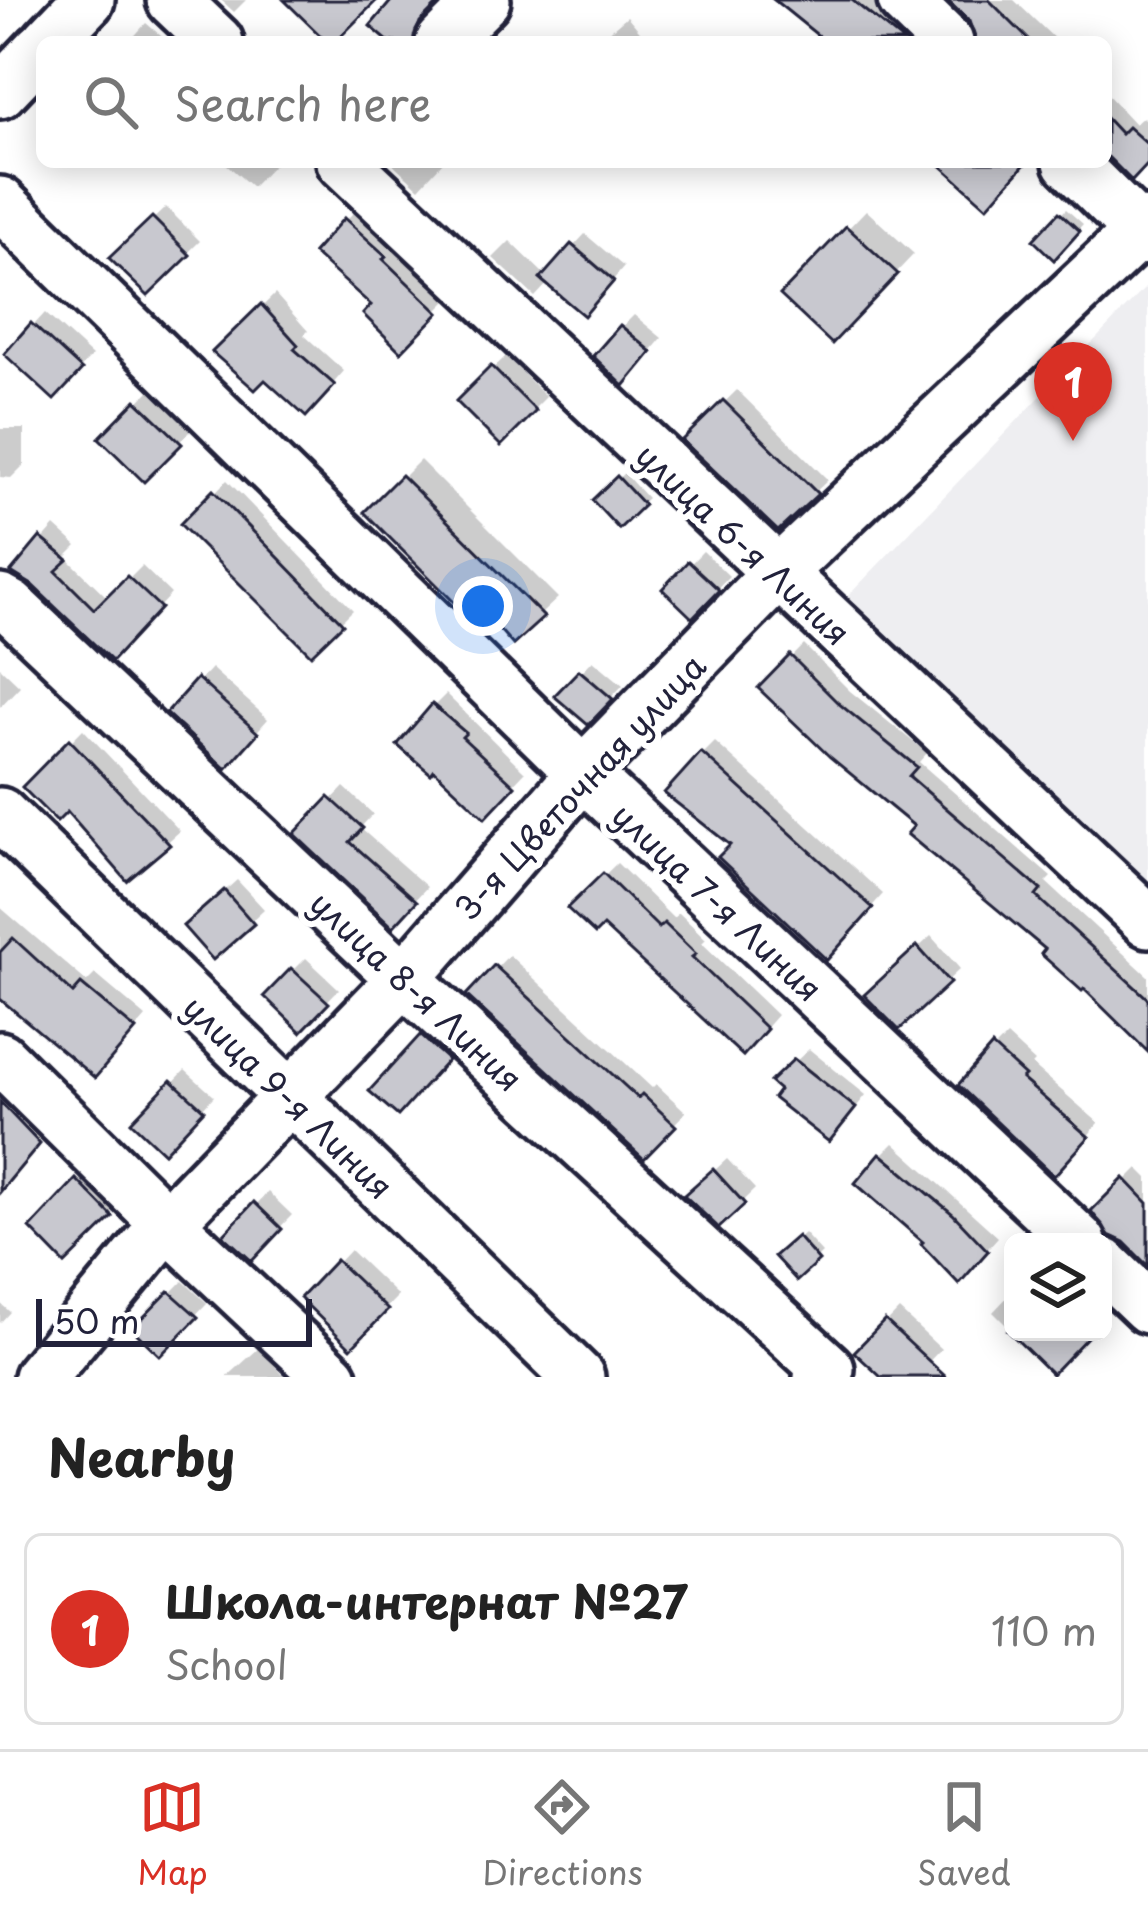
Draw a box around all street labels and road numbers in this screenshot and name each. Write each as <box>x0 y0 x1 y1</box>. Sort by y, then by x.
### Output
street label: улица 6-я Линия <box>625 430 863 656</box>
street label: 3-я Цветочная улица <box>442 641 716 931</box>
street label: улица 7-я Линия <box>602 790 834 1012</box>
street label: улица 8-я Линия <box>299 878 535 1102</box>
street label: улица 9-я Линия <box>173 982 405 1210</box>

